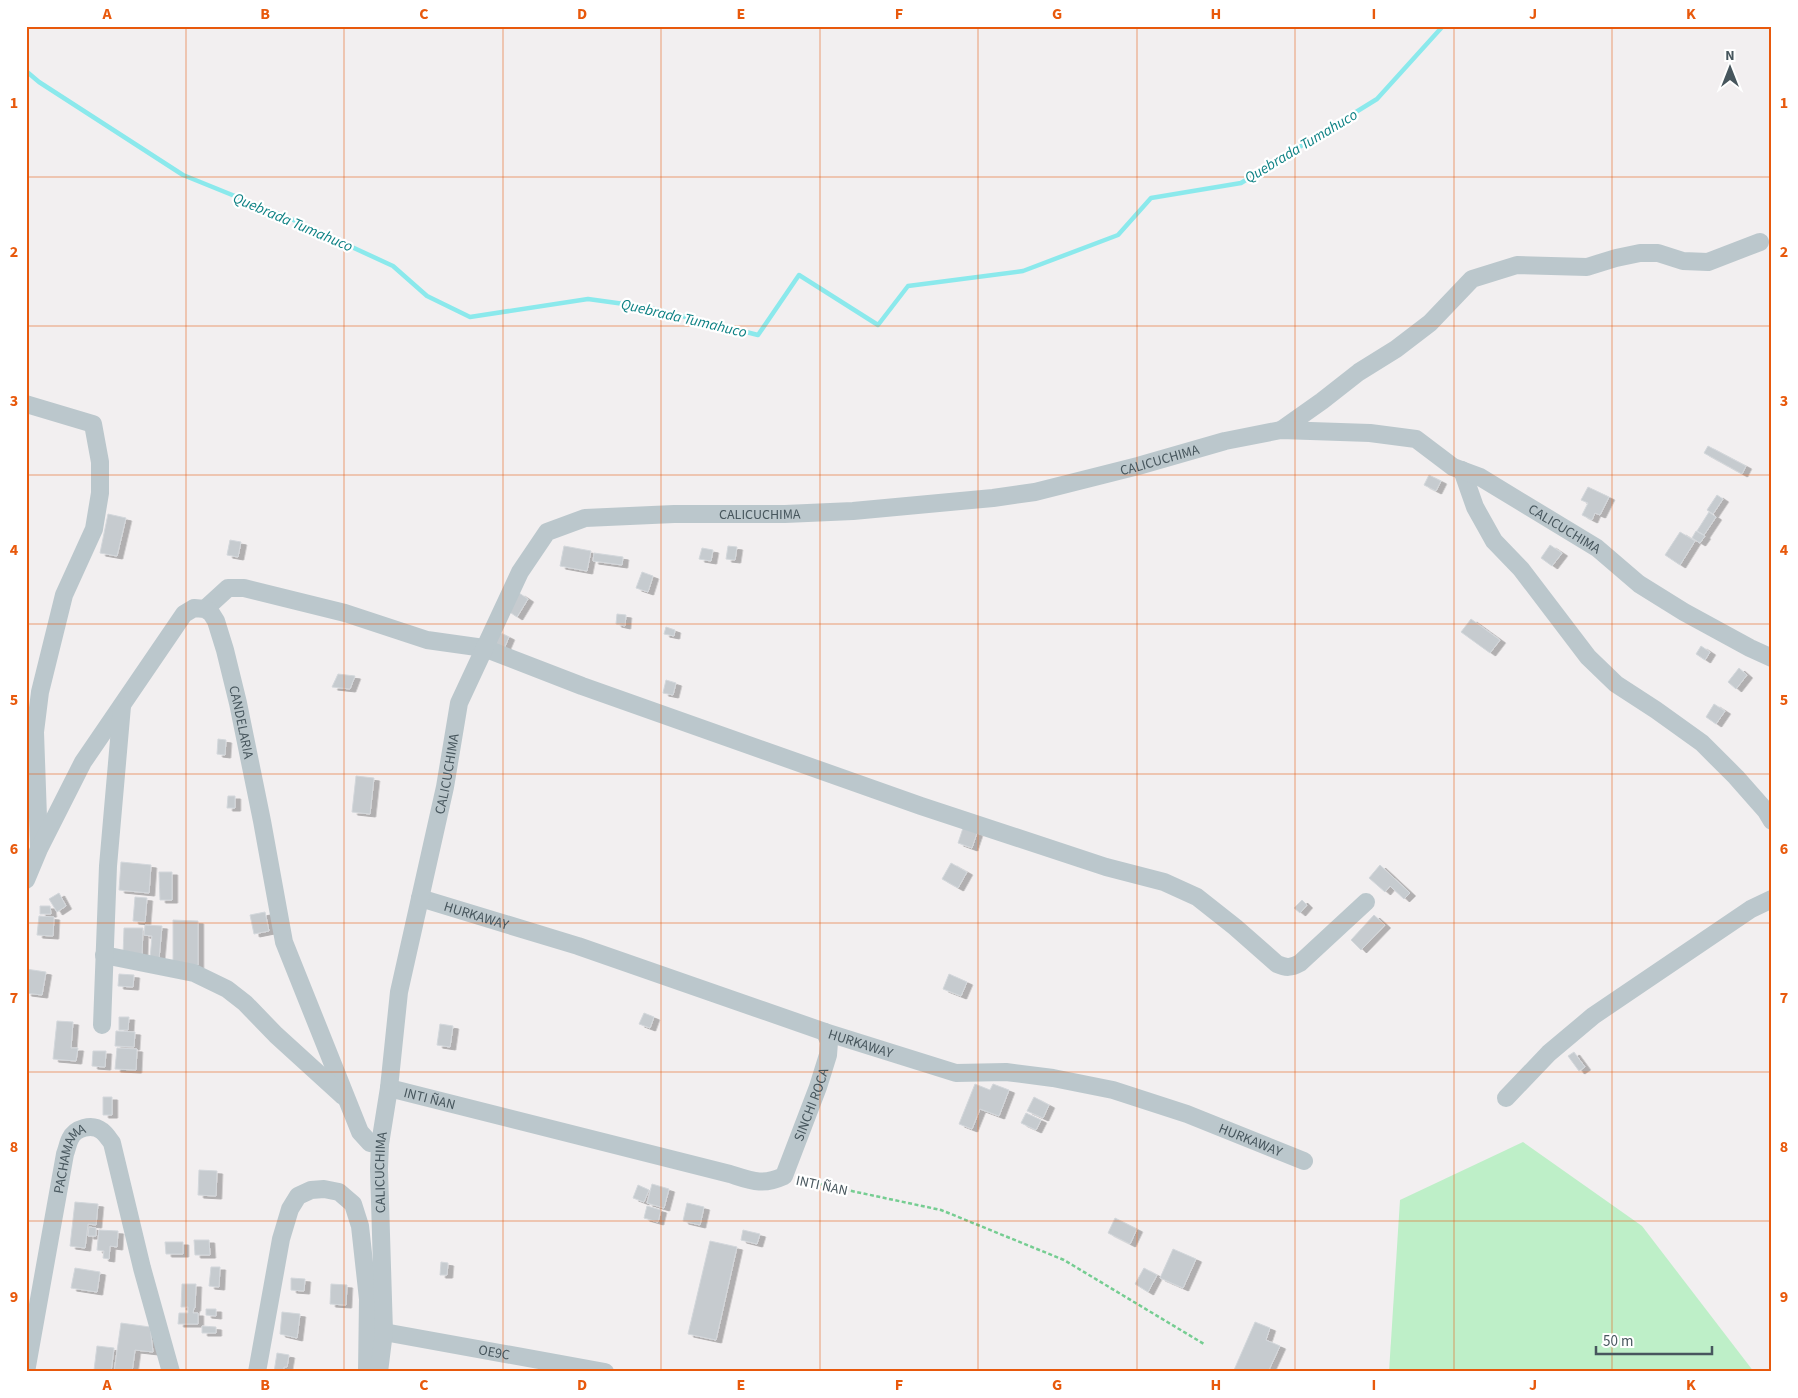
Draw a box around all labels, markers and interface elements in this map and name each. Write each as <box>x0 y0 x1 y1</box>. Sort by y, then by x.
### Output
text: A <box>101 3 112 25</box>
text: B <box>260 3 270 25</box>
text: C <box>419 3 429 25</box>
text: D <box>577 3 587 25</box>
text: E <box>737 3 745 25</box>
text: F <box>895 3 903 25</box>
text: G <box>1052 3 1062 25</box>
text: H <box>1211 3 1221 25</box>
text: I <box>1372 3 1376 25</box>
text: J <box>1529 3 1537 25</box>
text: K <box>1686 3 1696 25</box>
north arrow <box>1706 42 1756 92</box>
text: N <box>1725 46 1735 66</box>
text: 1 <box>10 92 18 114</box>
text: 1 <box>1780 92 1788 114</box>
water label: Quebrada Tumahuco <box>1241 104 1362 188</box>
water label: Quebrada Tumahuco <box>230 188 356 257</box>
text: 2 <box>10 241 18 263</box>
text: 2 <box>1780 241 1788 263</box>
water label: Quebrada Tumahuco <box>619 294 749 343</box>
text: 3 <box>10 390 18 412</box>
text: 3 <box>1780 390 1788 412</box>
street label: CALICUCHIMA <box>1118 440 1202 481</box>
street label: CALICUCHIMA <box>1524 500 1605 559</box>
street label: CALICUCHIMA <box>719 504 801 525</box>
text: 4 <box>10 539 19 561</box>
text: 4 <box>1780 539 1789 561</box>
street label: CANDELARIA <box>223 684 258 761</box>
text: 5 <box>10 689 18 711</box>
text: 5 <box>1780 689 1788 711</box>
street label: CALICUCHIMA <box>430 732 465 816</box>
text: 6 <box>10 838 18 860</box>
text: 6 <box>1780 838 1788 860</box>
street label: HURKAWAY <box>441 897 511 935</box>
text: 7 <box>10 987 18 1009</box>
text: 7 <box>1780 987 1788 1009</box>
street label: HURKAWAY <box>825 1025 896 1064</box>
street label: SINCHI ROCA <box>789 1065 834 1144</box>
street label: INTI ÑAN <box>402 1083 457 1115</box>
street label: PACHAMAMA <box>49 1119 89 1195</box>
street label: HURKAWAY <box>1216 1119 1285 1162</box>
street label: CALICUCHIMA <box>370 1130 393 1213</box>
text: 8 <box>10 1136 18 1158</box>
text: 8 <box>1780 1136 1788 1158</box>
street label: INTI ÑAN <box>794 1171 850 1201</box>
text: 9 <box>10 1286 18 1308</box>
text: 9 <box>1780 1286 1788 1308</box>
scale bar <box>1596 1323 1712 1355</box>
text: 50 m <box>1603 1331 1633 1352</box>
street label: OE9C <box>477 1340 511 1366</box>
text: A <box>101 1374 112 1396</box>
text: B <box>260 1374 270 1396</box>
text: C <box>419 1374 429 1396</box>
text: D <box>577 1374 587 1396</box>
text: E <box>737 1374 745 1396</box>
text: F <box>895 1374 903 1396</box>
text: G <box>1052 1374 1062 1396</box>
text: H <box>1211 1374 1221 1396</box>
text: I <box>1372 1374 1376 1396</box>
text: J <box>1529 1374 1537 1396</box>
text: K <box>1686 1374 1696 1396</box>

